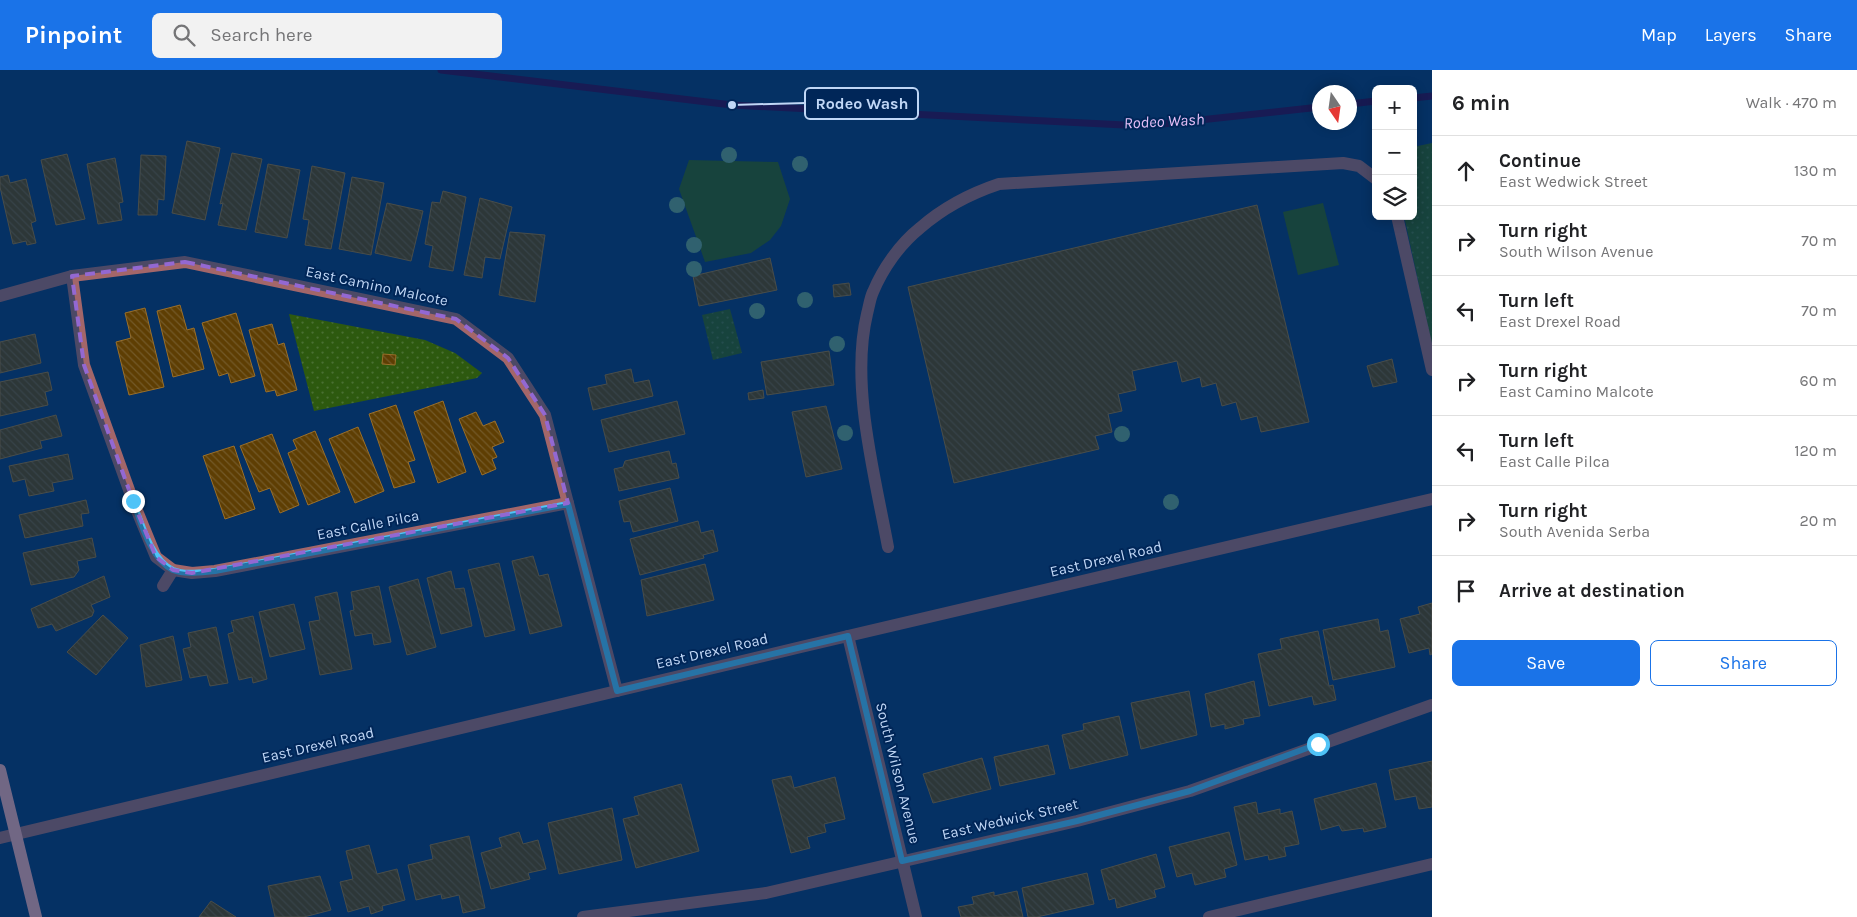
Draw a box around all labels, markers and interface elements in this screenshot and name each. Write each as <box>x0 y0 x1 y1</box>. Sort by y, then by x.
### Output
search box <box>152 13 502 58</box>
text: Pinpoint <box>25 21 122 49</box>
icon: search <box>170 21 198 49</box>
text: Search here <box>210 24 312 46</box>
text: Map <box>1641 24 1677 46</box>
text: Layers <box>1705 24 1757 46</box>
text: Share <box>1785 24 1832 46</box>
north arrow <box>1312 85 1357 130</box>
map controls <box>1372 85 1417 220</box>
button: + <box>1372 85 1417 130</box>
callout: Rodeo Wash <box>805 88 918 119</box>
text: 6 min <box>1452 91 1510 115</box>
text: Walk · 470 m <box>1746 93 1837 112</box>
text: Rodeo Wash <box>815 94 909 113</box>
water label: Rodeo Wash <box>1123 109 1205 133</box>
button: − <box>1372 130 1417 175</box>
text: Continue <box>1499 150 1581 172</box>
icon: ahead <box>1452 157 1480 185</box>
text: 130 m <box>1794 161 1837 180</box>
text: East Wedwick Street <box>1499 172 1648 191</box>
button: layers <box>1372 175 1417 220</box>
text: Turn right <box>1499 220 1588 242</box>
icon: right <box>1452 227 1480 255</box>
text: 70 m <box>1801 231 1837 250</box>
text: South Wilson Avenue <box>1499 242 1653 261</box>
street label: East Camino Malcote <box>304 262 450 310</box>
text: Turn left <box>1499 290 1574 312</box>
icon: left <box>1452 297 1480 325</box>
text: 70 m <box>1801 301 1837 320</box>
text: East Drexel Road <box>1499 312 1621 331</box>
text: Turn right <box>1499 360 1588 382</box>
icon: right <box>1452 367 1480 395</box>
text: 60 m <box>1800 371 1837 390</box>
text: East Camino Malcote <box>1499 382 1654 401</box>
text: Turn left <box>1499 430 1574 452</box>
icon: left <box>1452 437 1480 465</box>
text: 120 m <box>1794 441 1837 460</box>
text: East Calle Pilca <box>1499 452 1610 471</box>
route end <box>122 490 145 513</box>
text: Turn right <box>1499 500 1588 522</box>
street label: East Calle Pilca <box>315 506 421 544</box>
icon: right <box>1452 507 1480 535</box>
text: 20 m <box>1799 511 1837 530</box>
text: South Avenida Serba <box>1499 522 1650 541</box>
street label: East Drexel Road <box>1048 537 1164 581</box>
icon: arrive <box>1452 577 1480 605</box>
text: Arrive at destination <box>1499 580 1685 602</box>
street label: East Drexel Road <box>654 629 770 673</box>
button: Save <box>1452 640 1640 686</box>
button: Share <box>1650 640 1837 686</box>
street label: South Wilson Avenue <box>872 701 924 845</box>
street label: East Drexel Road <box>260 723 376 767</box>
route start <box>1307 733 1330 756</box>
street label: East Wedwick Street <box>940 794 1080 843</box>

